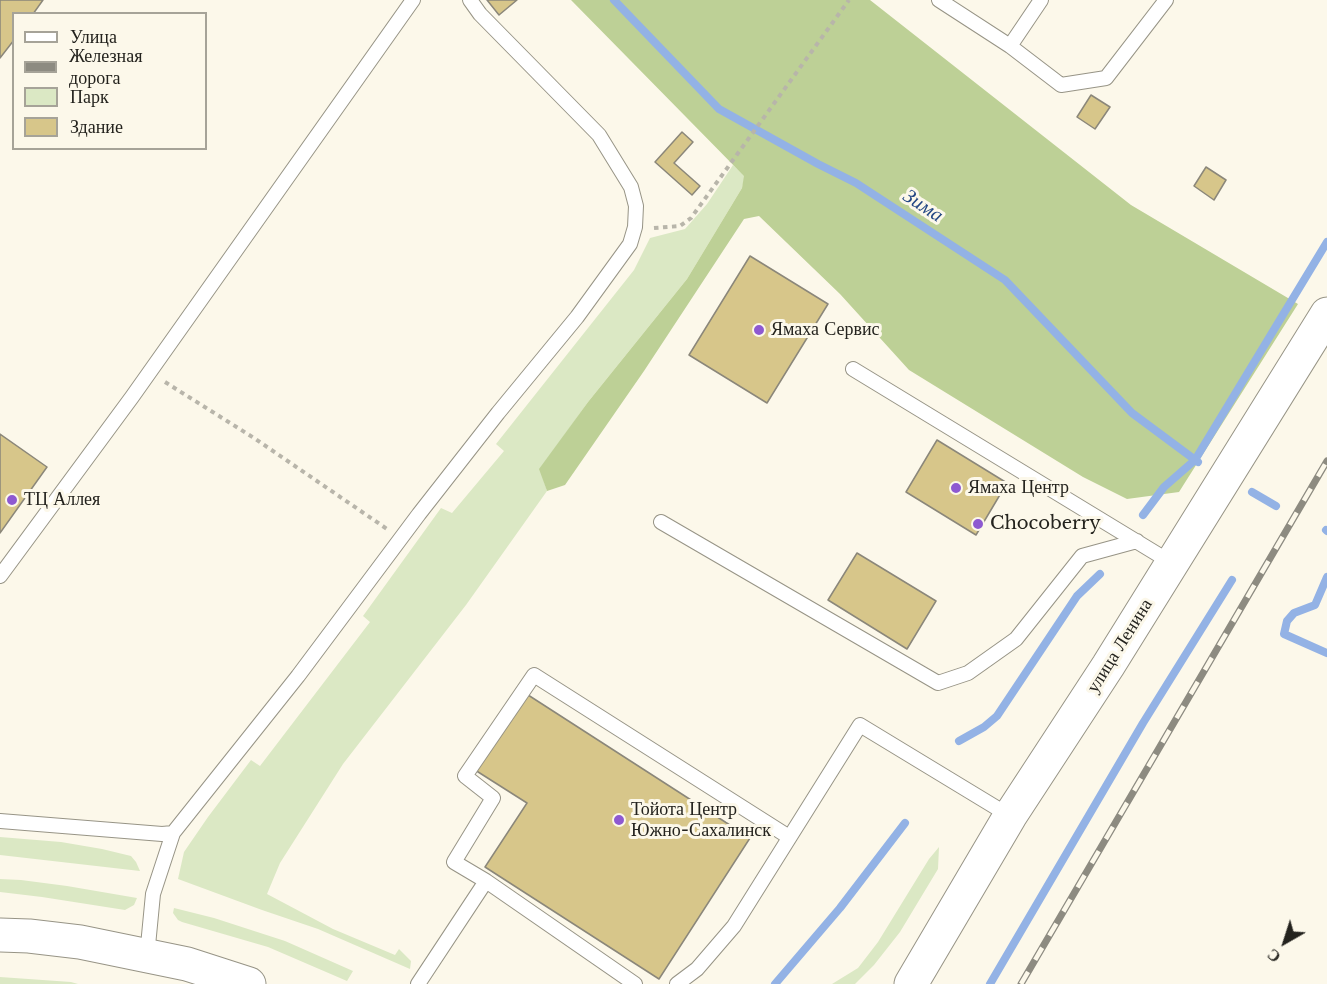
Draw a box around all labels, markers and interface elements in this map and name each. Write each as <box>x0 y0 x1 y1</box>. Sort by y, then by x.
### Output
legend <box>12 12 207 150</box>
text: Улица <box>70 26 117 48</box>
text: Железная дорога <box>69 45 142 89</box>
text: Парк <box>70 86 109 108</box>
text: Здание <box>70 116 123 138</box>
water label: Зима <box>899 184 947 228</box>
place label: Ямаха Сервис <box>771 319 880 341</box>
marker: Ямаха Сервис <box>752 323 766 337</box>
place label: Ямаха Центр <box>968 477 1069 499</box>
marker: Ямаха Центр <box>949 481 963 495</box>
place label: ТЦ Аллея <box>24 489 100 511</box>
marker: ТЦ Аллея <box>5 493 19 507</box>
place label: Chocoberry <box>990 513 1101 535</box>
marker: Chocoberry <box>971 517 985 531</box>
street label: улица Ленина <box>1083 595 1157 697</box>
place label: Тойота Центр Южно-Сахалинск <box>631 799 771 842</box>
marker: Тойота Центр Южно-Сахалинск <box>612 813 626 827</box>
north arrow <box>1255 912 1315 972</box>
text: С <box>1263 945 1284 967</box>

